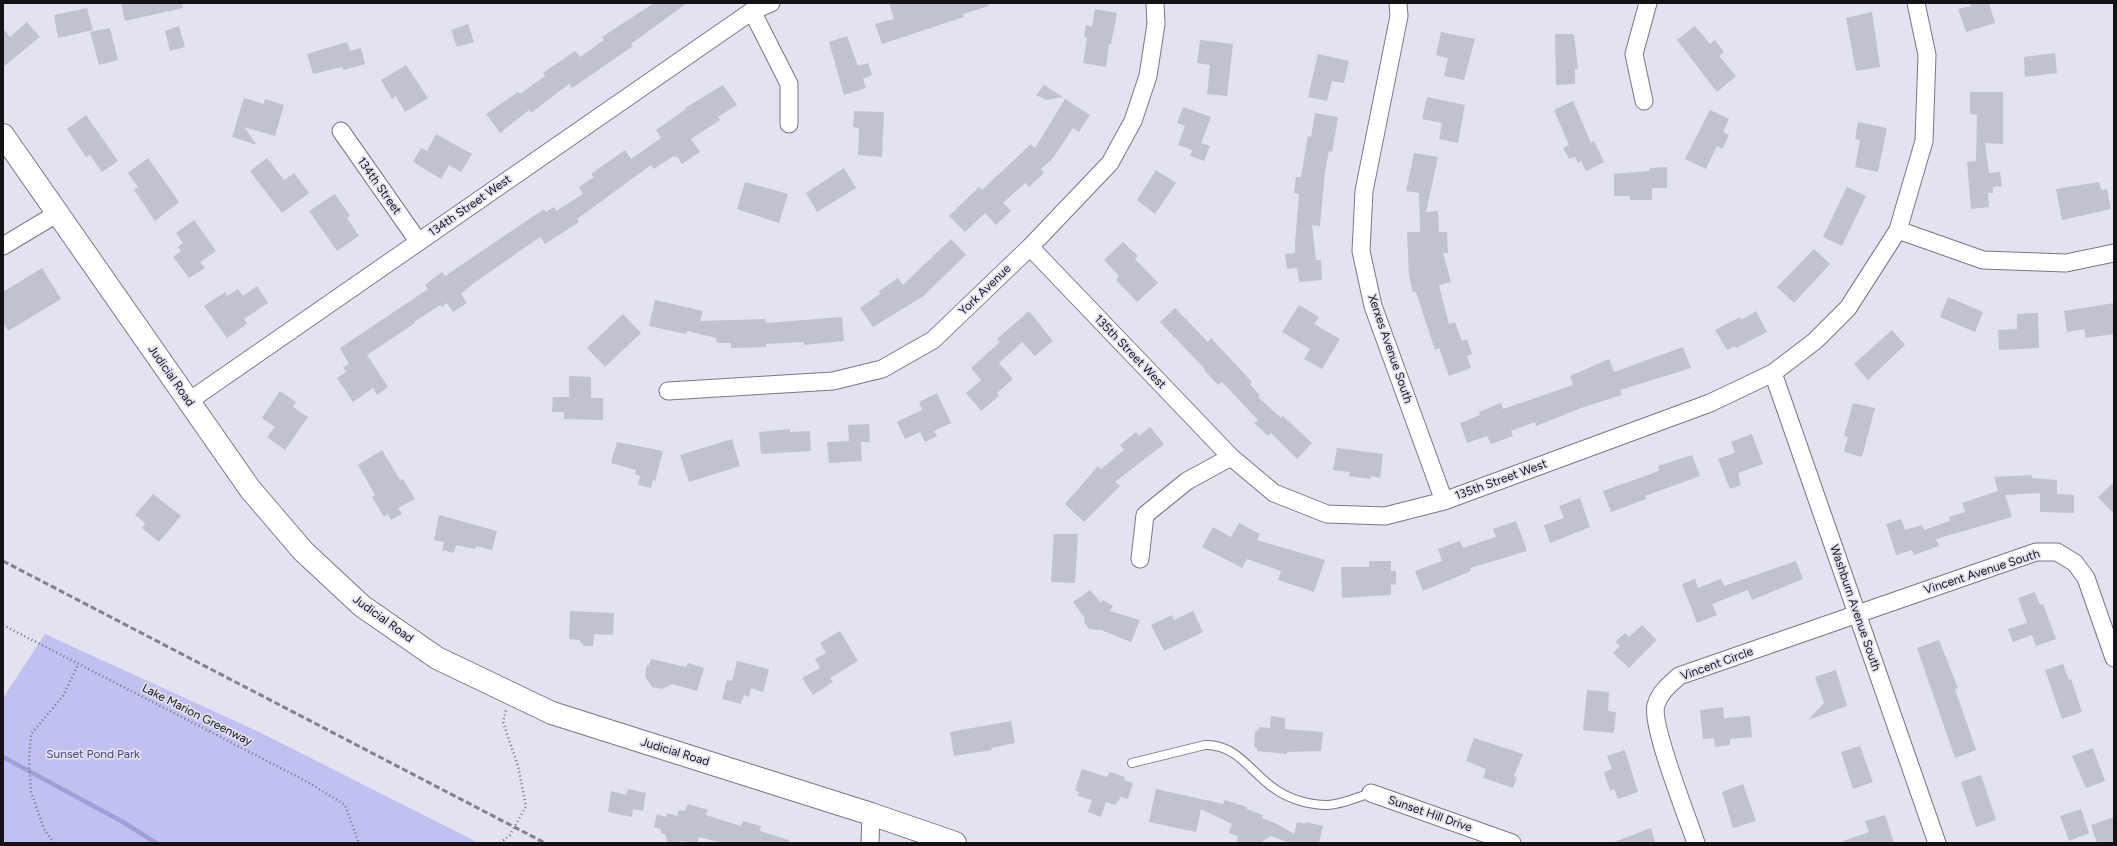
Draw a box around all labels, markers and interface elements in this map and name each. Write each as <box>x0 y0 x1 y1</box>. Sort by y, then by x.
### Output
street label: 134th Street <box>354 155 404 217</box>
street label: 134th Street West <box>426 172 514 240</box>
street label: York Avenue <box>956 262 1014 318</box>
street label: Xerxes Avenue South <box>1365 293 1415 405</box>
street label: 135th Street West <box>1091 312 1169 392</box>
street label: Judicial Road <box>145 343 197 409</box>
street label: 135th Street West <box>1453 457 1549 503</box>
street label: Washburn Avenue South <box>1827 543 1883 673</box>
street label: Vincent Avenue South <box>1922 546 2042 598</box>
street label: Judicial Road <box>350 592 416 646</box>
street label: Vincent Circle <box>1679 644 1755 684</box>
street label: Lake Marion Greenway <box>139 681 255 749</box>
street label: Judicial Road <box>639 735 711 769</box>
park label: Sunset Pond Park <box>46 747 140 761</box>
street label: Sunset Hill Drive <box>1386 793 1474 835</box>

